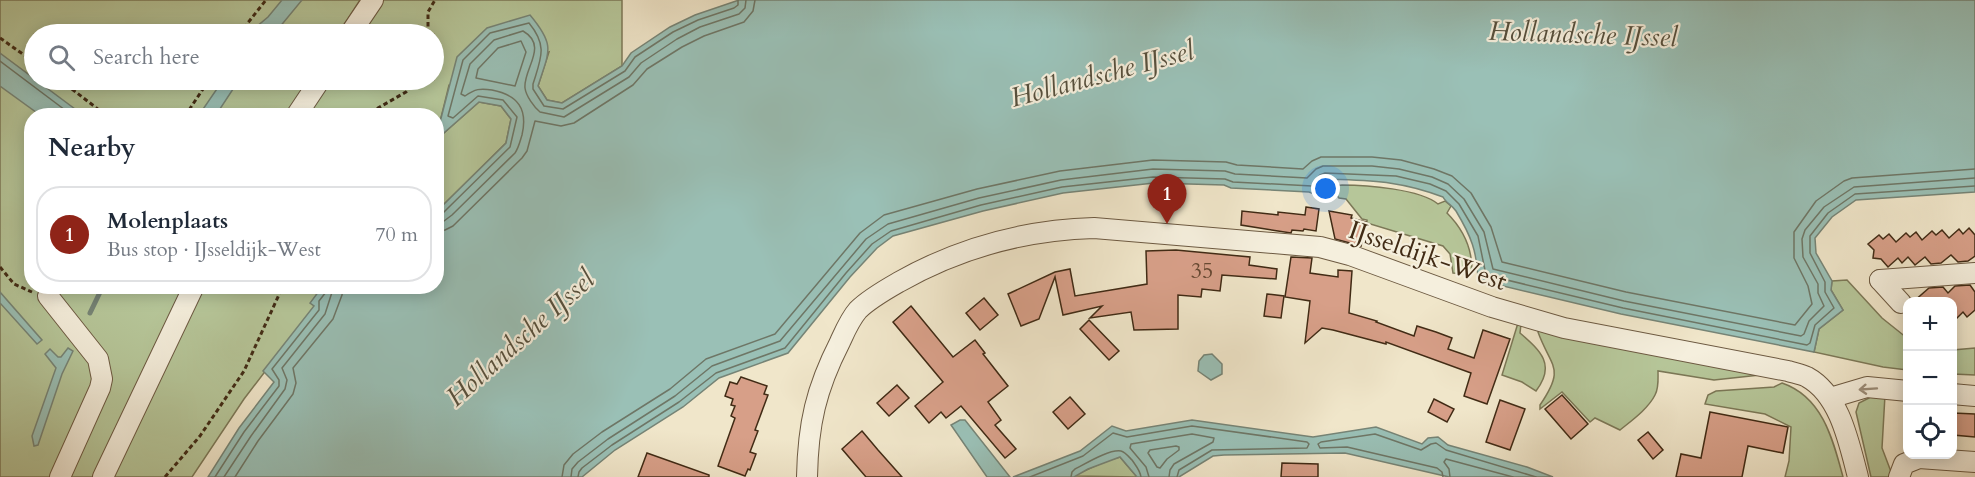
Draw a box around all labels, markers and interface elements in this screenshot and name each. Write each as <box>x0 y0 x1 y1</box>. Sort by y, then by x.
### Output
water label: Hollandsche IJssel <box>1488 13 1679 56</box>
search box <box>24 24 444 90</box>
water label: Hollandsche IJssel <box>1006 32 1199 117</box>
icon: search <box>45 41 78 74</box>
text: Search here <box>93 42 200 72</box>
text: Nearby <box>48 130 136 165</box>
pin: 1 <box>1148 174 1186 224</box>
your location <box>1311 174 1340 203</box>
text: Molenplaats <box>107 206 228 236</box>
street label: IJsseldijk-West <box>1344 212 1511 299</box>
text: 1 <box>64 221 75 248</box>
text: 70 m <box>375 221 418 248</box>
text: Bus stop · IJsseldijk-West <box>107 236 321 263</box>
house number: 35 <box>1191 256 1213 286</box>
water label: Hollandsche IJssel <box>438 261 603 415</box>
map controls <box>1903 297 1957 459</box>
button: + <box>1903 297 1957 351</box>
button: − <box>1903 351 1957 405</box>
one-way arrow <box>1859 384 1878 395</box>
button: locate <box>1903 405 1957 459</box>

